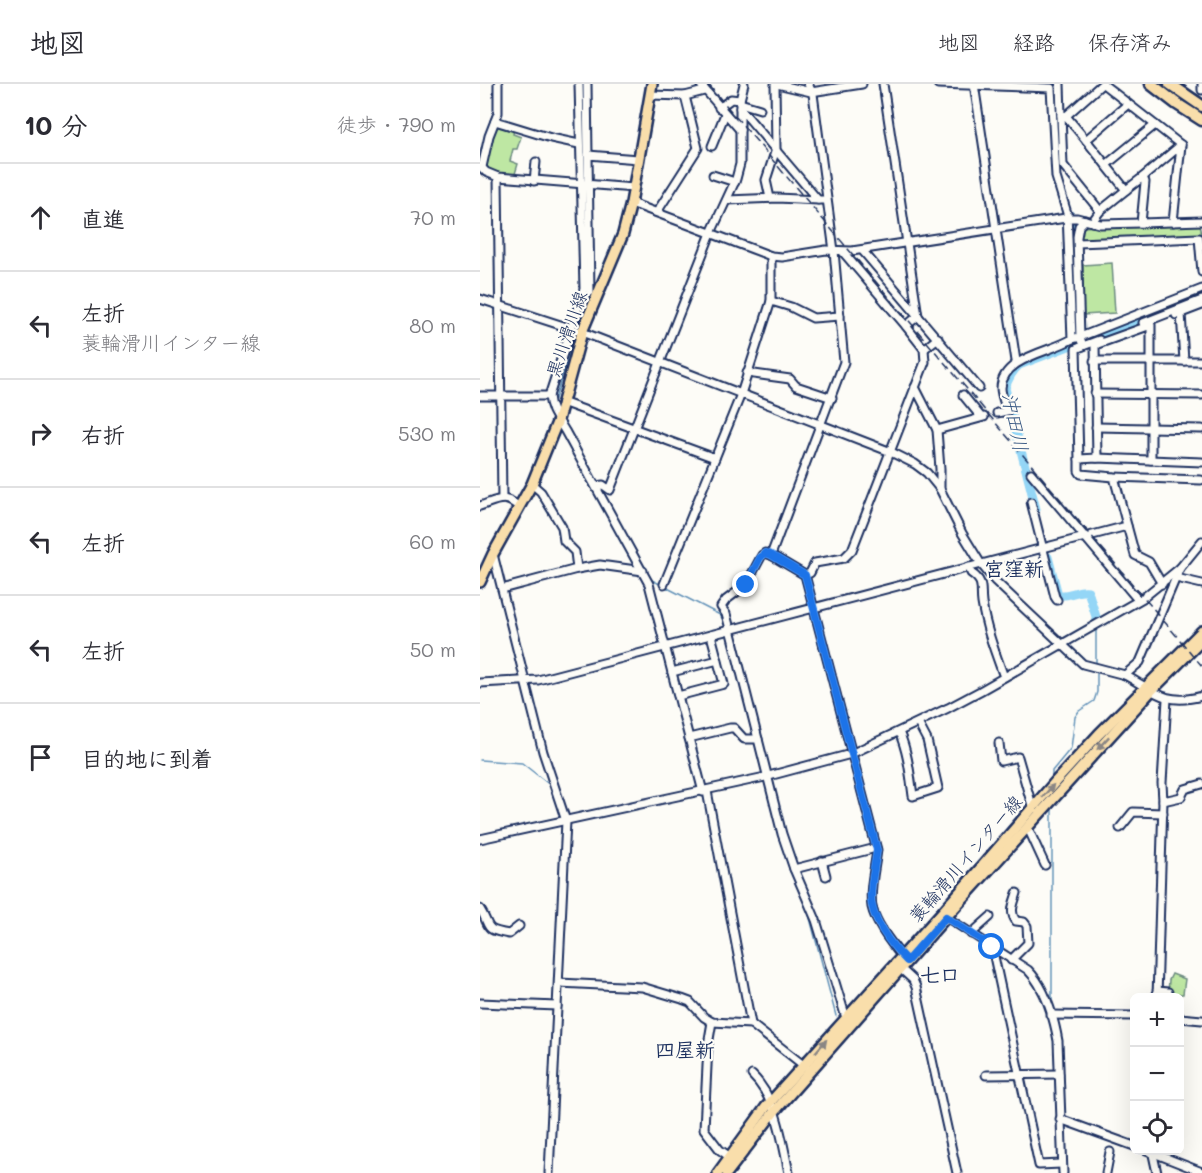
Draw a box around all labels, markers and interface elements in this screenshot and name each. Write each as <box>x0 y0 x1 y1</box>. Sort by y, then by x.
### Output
text: 地図 <box>30 24 86 60</box>
text: 地図 <box>938 28 980 55</box>
text: 経路 <box>1013 28 1055 55</box>
text: 保存済み <box>1088 28 1172 55</box>
text: 10 分 <box>24 108 88 142</box>
text: 徒歩 · 790 m <box>337 111 456 137</box>
icon: ahead <box>24 201 57 234</box>
text: 直進 <box>81 204 125 233</box>
text: 70 m <box>410 204 456 230</box>
street label: 黒川滑川線 <box>540 287 592 380</box>
text: 左折 <box>81 298 125 327</box>
icon: left <box>24 309 57 342</box>
text: 80 m <box>409 312 456 338</box>
text: 蓑輪滑川インター線 <box>81 329 260 355</box>
water label: 沖田川 <box>997 390 1035 454</box>
icon: right <box>24 417 57 450</box>
text: 右折 <box>81 420 125 449</box>
text: 530 m <box>398 420 456 446</box>
icon: left <box>24 525 57 558</box>
text: 左折 <box>81 528 125 557</box>
text: 60 m <box>409 528 456 554</box>
district label: 宮窪新 <box>984 555 1044 581</box>
route end <box>732 571 758 597</box>
icon: left <box>24 633 57 666</box>
text: 左折 <box>81 636 125 665</box>
text: 50 m <box>410 636 456 662</box>
one-way arrow <box>1097 735 1110 750</box>
icon: arrive <box>24 741 57 774</box>
text: 目的地に到着 <box>81 744 213 773</box>
one-way arrow <box>1041 784 1054 799</box>
street label: 蓑輪滑川インター線 <box>903 790 1027 927</box>
route start <box>978 933 1004 959</box>
district label: 七口 <box>920 961 960 987</box>
map controls <box>1130 993 1184 1155</box>
button: + <box>1130 993 1184 1047</box>
district label: 四屋新 <box>655 1036 715 1062</box>
one-way arrow <box>814 1039 827 1054</box>
button: − <box>1130 1047 1184 1101</box>
button: locate <box>1130 1101 1184 1155</box>

